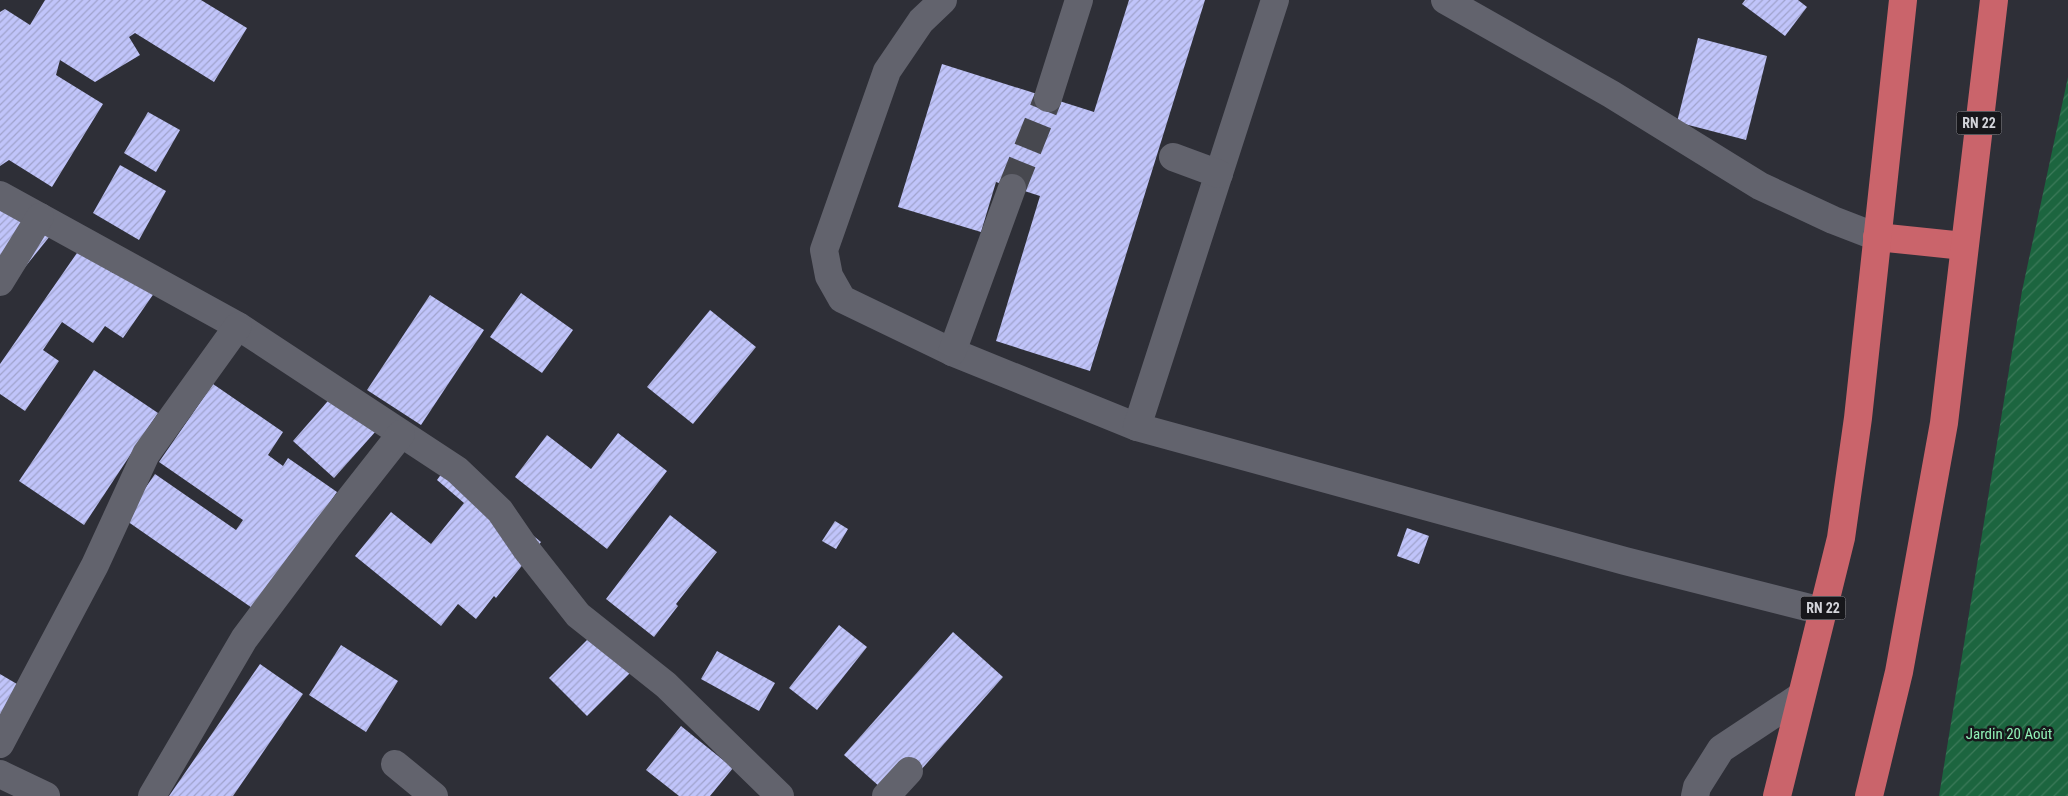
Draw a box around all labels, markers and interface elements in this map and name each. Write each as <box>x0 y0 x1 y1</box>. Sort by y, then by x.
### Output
road number: RN 22 <box>1956 112 2002 134</box>
road number: RN 22 <box>1800 596 1846 620</box>
park label: Jardin 20 Août <box>1966 725 2052 743</box>

